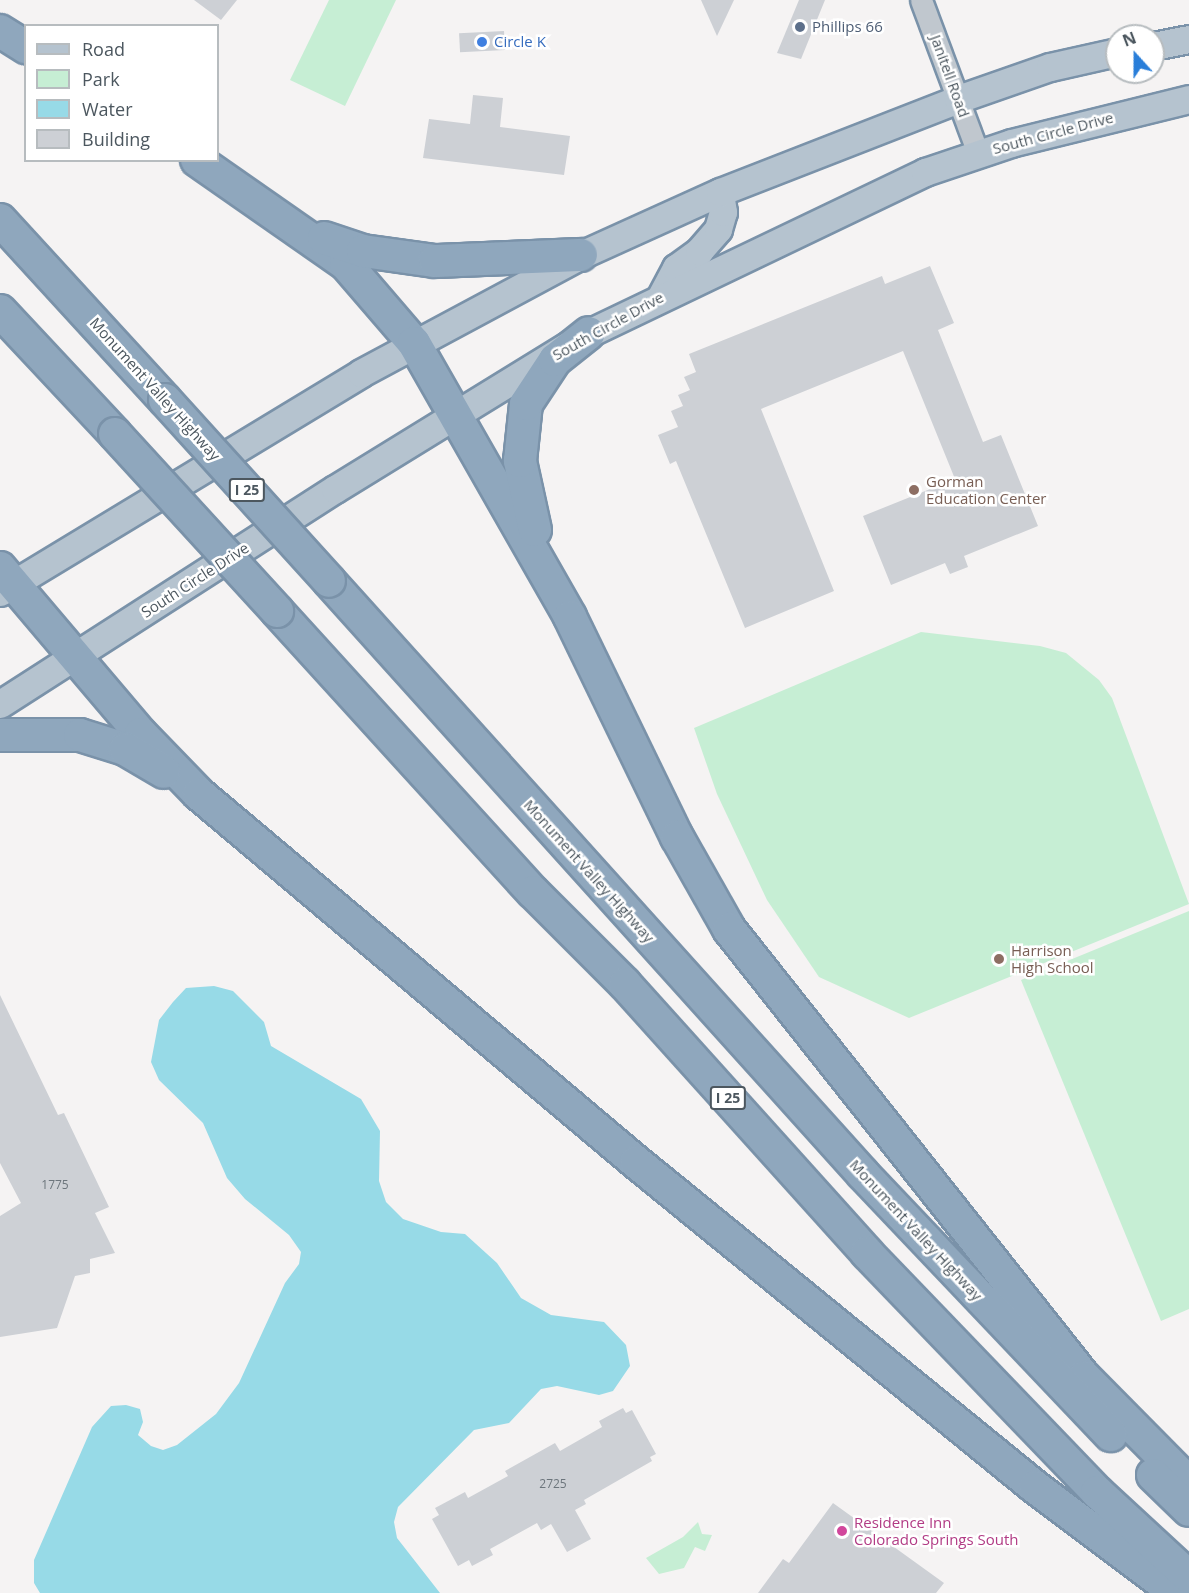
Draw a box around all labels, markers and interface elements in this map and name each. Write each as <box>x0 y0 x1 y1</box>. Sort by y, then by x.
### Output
place label: Phillips 66 <box>812 18 883 36</box>
marker: Phillips 66 <box>793 20 807 34</box>
legend <box>24 24 219 162</box>
north arrow <box>1105 24 1165 84</box>
text: N <box>1119 26 1139 52</box>
street label: Janitell Road <box>927 32 973 120</box>
place label: Circle K <box>494 33 546 51</box>
marker: Circle K <box>475 35 489 49</box>
text: Road <box>82 37 125 61</box>
text: Park <box>82 67 120 91</box>
text: Water <box>82 97 133 121</box>
street label: South Circle Drive <box>991 108 1115 158</box>
text: Building <box>82 127 150 151</box>
street label: South Circle Drive <box>549 288 667 364</box>
street label: Monument Valley Highway <box>86 314 224 464</box>
place label: Gorman Education Center <box>926 472 1046 507</box>
road number: I 25 <box>228 479 266 501</box>
marker: Gorman Education Center <box>907 483 921 497</box>
street label: South Circle Drive <box>138 539 252 621</box>
street label: Monument Valley Highway <box>520 796 658 946</box>
place label: Harrison High School <box>1011 941 1094 976</box>
marker: Harrison High School <box>992 952 1006 966</box>
road number: I 25 <box>708 1087 748 1109</box>
street label: Monument Valley Highway <box>846 1156 986 1304</box>
house number: 1775 <box>41 1178 69 1192</box>
house number: 2725 <box>539 1477 567 1491</box>
place label: Residence Inn Colorado Springs South <box>854 1513 1019 1548</box>
marker: Residence Inn Colorado Springs South <box>835 1524 849 1538</box>

